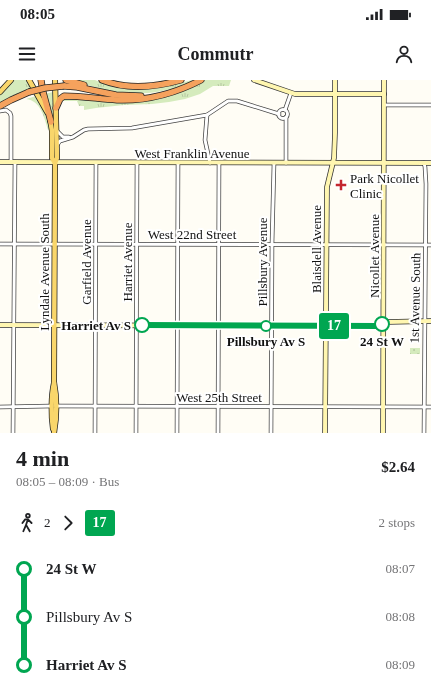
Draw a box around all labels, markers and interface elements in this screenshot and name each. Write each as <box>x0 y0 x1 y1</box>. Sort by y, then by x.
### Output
text: 08:05 <box>20 6 55 22</box>
icon: menu <box>16 43 38 65</box>
icon: person <box>393 43 415 65</box>
text: Commutr <box>178 44 253 64</box>
street label: West Franklin Avenue <box>135 146 250 161</box>
place label: Park Nicollet Clinic <box>350 171 419 201</box>
marker: Park Nicollet Clinic <box>335 179 347 191</box>
street label: Blaisdell Avenue <box>309 205 324 293</box>
street label: Lyndale Avenue South <box>37 213 52 331</box>
street label: Nicollet Avenue <box>367 214 382 298</box>
street label: Pillsbury Avenue <box>255 217 270 306</box>
street label: Garfield Avenue <box>79 219 94 305</box>
street label: Harriet Avenue <box>120 222 135 301</box>
street label: West 22nd Street <box>148 227 237 242</box>
street label: 1st Avenue South <box>407 252 423 344</box>
line badge: 17 <box>316 313 352 339</box>
marker: 24 St W <box>374 316 390 332</box>
marker: Harriet Av S <box>134 317 150 333</box>
place label: Harriet Av S <box>61 318 131 333</box>
text: 17 <box>327 318 341 333</box>
marker: Pillsbury Av S <box>260 320 272 332</box>
place label: Pillsbury Av S <box>227 334 305 349</box>
place label: 24 St W <box>360 334 404 349</box>
street label: West 25th Street <box>176 390 262 405</box>
text: 4 min <box>16 446 69 471</box>
text: $2.64 <box>381 459 415 475</box>
text: 08:05 – 08:09 · Bus <box>16 474 119 489</box>
icon: walk <box>16 512 38 534</box>
icon: forward <box>57 512 79 534</box>
text: 2 <box>44 515 51 530</box>
text: 17 <box>93 515 107 530</box>
text: 2 stops <box>379 515 415 530</box>
text: 24 St W <box>46 561 97 577</box>
text: 08:07 <box>385 561 415 576</box>
text: Pillsbury Av S <box>46 609 132 625</box>
text: 08:08 <box>385 609 415 624</box>
text: Harriet Av S <box>46 657 127 673</box>
text: 08:09 <box>385 657 415 672</box>

